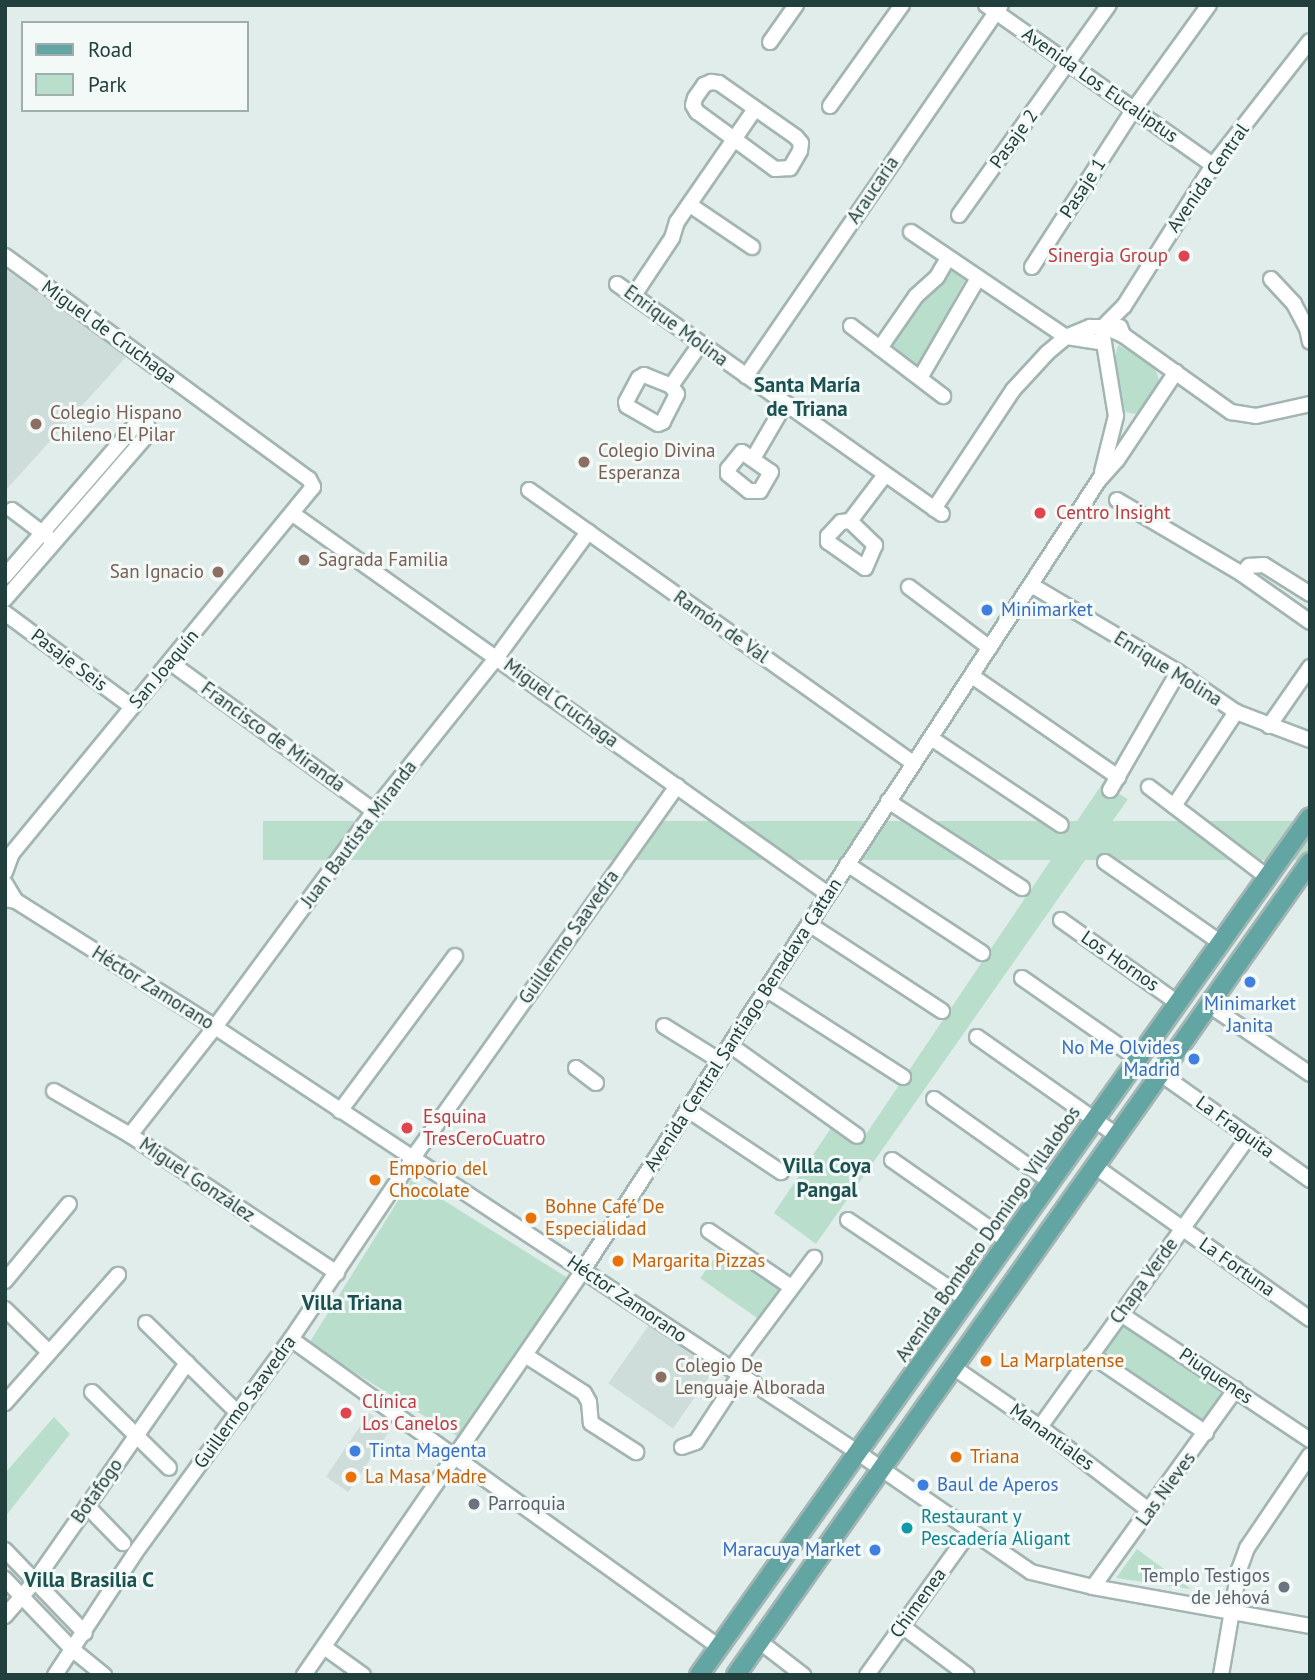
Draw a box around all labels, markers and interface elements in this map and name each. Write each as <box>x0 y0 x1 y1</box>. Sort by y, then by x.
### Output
legend <box>21 21 248 112</box>
street label: Avenida Los Eucaliptus <box>1018 23 1182 147</box>
text: Road <box>88 36 132 63</box>
text: Park <box>88 71 127 98</box>
street label: Pasaje 2 <box>985 105 1043 173</box>
street label: Avenida Central <box>1162 119 1254 237</box>
street label: Araucaria <box>842 152 904 228</box>
street label: Pasaje 1 <box>1055 154 1111 222</box>
place label: Sinergia Group <box>1048 245 1168 267</box>
marker: Sinergia Group <box>1174 246 1194 266</box>
street label: Miguel de Cruchaga <box>37 275 181 389</box>
street label: Enrique Molina <box>620 281 732 371</box>
district label: Santa María de Triana <box>754 372 860 422</box>
place label: Colegio Hispano Chileno El Pilar <box>50 402 182 446</box>
marker: Colegio Hispano Chileno El Pilar <box>28 416 44 432</box>
place label: Colegio Divina Esperanza <box>598 440 715 484</box>
marker: Colegio Divina Esperanza <box>576 454 592 470</box>
place label: Centro Insight <box>1056 502 1170 524</box>
marker: Centro Insight <box>1030 503 1050 523</box>
place label: Sagrada Familia <box>318 549 448 571</box>
marker: Sagrada Familia <box>296 552 312 568</box>
place label: San Ignacio <box>110 561 204 583</box>
marker: San Ignacio <box>210 564 226 580</box>
street label: Ramón de Val <box>669 586 773 668</box>
place label: Minimarket <box>1001 599 1093 621</box>
marker: Minimarket <box>979 602 995 618</box>
street label: Pasaje Seis <box>26 624 112 696</box>
street label: San Joaquín <box>124 625 204 713</box>
street label: Enrique Molina <box>1110 627 1226 711</box>
street label: Miguel Cruchaga <box>499 654 623 752</box>
street label: Francisco de Miranda <box>197 677 349 797</box>
street label: Juan Bautista Miranda <box>296 756 422 912</box>
street label: Guillermo Saavedra <box>514 866 624 1008</box>
street label: Avenida Central Santiago Benadava Cattan <box>639 874 847 1176</box>
street label: Los Hornos <box>1077 926 1163 996</box>
street label: Héctor Zamorano <box>88 941 218 1035</box>
marker: Minimarket Janita <box>1242 974 1258 990</box>
place label: Minimarket Janita <box>1204 993 1296 1037</box>
place label: No Me Olvides Madrid <box>1062 1037 1180 1081</box>
marker: No Me Olvides Madrid <box>1186 1051 1202 1067</box>
street label: La Fraguita <box>1191 1091 1279 1163</box>
street label: Avenida Bombero Domingo Villalobos <box>891 1102 1085 1366</box>
place label: Esquina TresCeroCuatro <box>423 1106 545 1150</box>
marker: Esquina TresCeroCuatro <box>397 1118 417 1138</box>
street label: Miguel González <box>135 1133 259 1227</box>
district label: Villa Coya Pangal <box>783 1153 871 1203</box>
place label: Emporio del Chocolate <box>389 1158 487 1202</box>
marker: Emporio del Chocolate <box>367 1172 383 1188</box>
place label: Bohne Café De Especialidad <box>545 1196 664 1240</box>
marker: Bohne Café De Especialidad <box>523 1210 539 1226</box>
street label: Chapa Verde <box>1105 1233 1183 1329</box>
street label: La Fortuna <box>1195 1233 1279 1301</box>
street label: Héctor Zamorano <box>563 1250 691 1348</box>
place label: Margarita Pizzas <box>632 1250 765 1272</box>
marker: Margarita Pizzas <box>610 1253 626 1269</box>
district label: Villa Triana <box>301 1290 403 1316</box>
street label: Guillermo Saavedra <box>189 1331 301 1473</box>
street label: Piuquenes <box>1175 1343 1257 1409</box>
place label: La Marplatense <box>1000 1350 1124 1372</box>
marker: La Marplatense <box>978 1353 994 1369</box>
place label: Colegio De Lenguaje Alborada <box>675 1355 826 1399</box>
marker: Colegio De Lenguaje Alborada <box>653 1369 669 1385</box>
place label: Clínica Los Canelos <box>362 1391 458 1435</box>
street label: Manantiales <box>1005 1399 1099 1475</box>
marker: Clínica Los Canelos <box>336 1403 356 1423</box>
place label: Tinta Magenta <box>369 1440 487 1462</box>
marker: Tinta Magenta <box>347 1443 363 1459</box>
place label: Triana <box>970 1446 1019 1468</box>
street label: Las Nieves <box>1132 1448 1200 1530</box>
marker: Triana <box>948 1449 964 1465</box>
street label: Botafogo <box>67 1454 127 1528</box>
place label: La Masa Madre <box>365 1466 487 1488</box>
marker: La Masa Madre <box>343 1469 359 1485</box>
place label: Baul de Aperos <box>937 1474 1059 1496</box>
marker: Baul de Aperos <box>915 1477 931 1493</box>
place label: Parroquia <box>488 1493 565 1515</box>
marker: Parroquia <box>466 1496 482 1512</box>
place label: Restaurant y Pescadería Aligant <box>921 1506 1071 1550</box>
marker: Restaurant y Pescadería Aligant <box>899 1520 915 1536</box>
place label: Maracuya Market <box>723 1539 861 1561</box>
marker: Maracuya Market <box>867 1542 883 1558</box>
street label: Chimenea <box>885 1564 951 1642</box>
place label: Templo Testigos de Jehová <box>1140 1565 1270 1609</box>
district label: Villa Brasilia C <box>24 1567 154 1593</box>
marker: Templo Testigos de Jehová <box>1276 1579 1292 1595</box>

